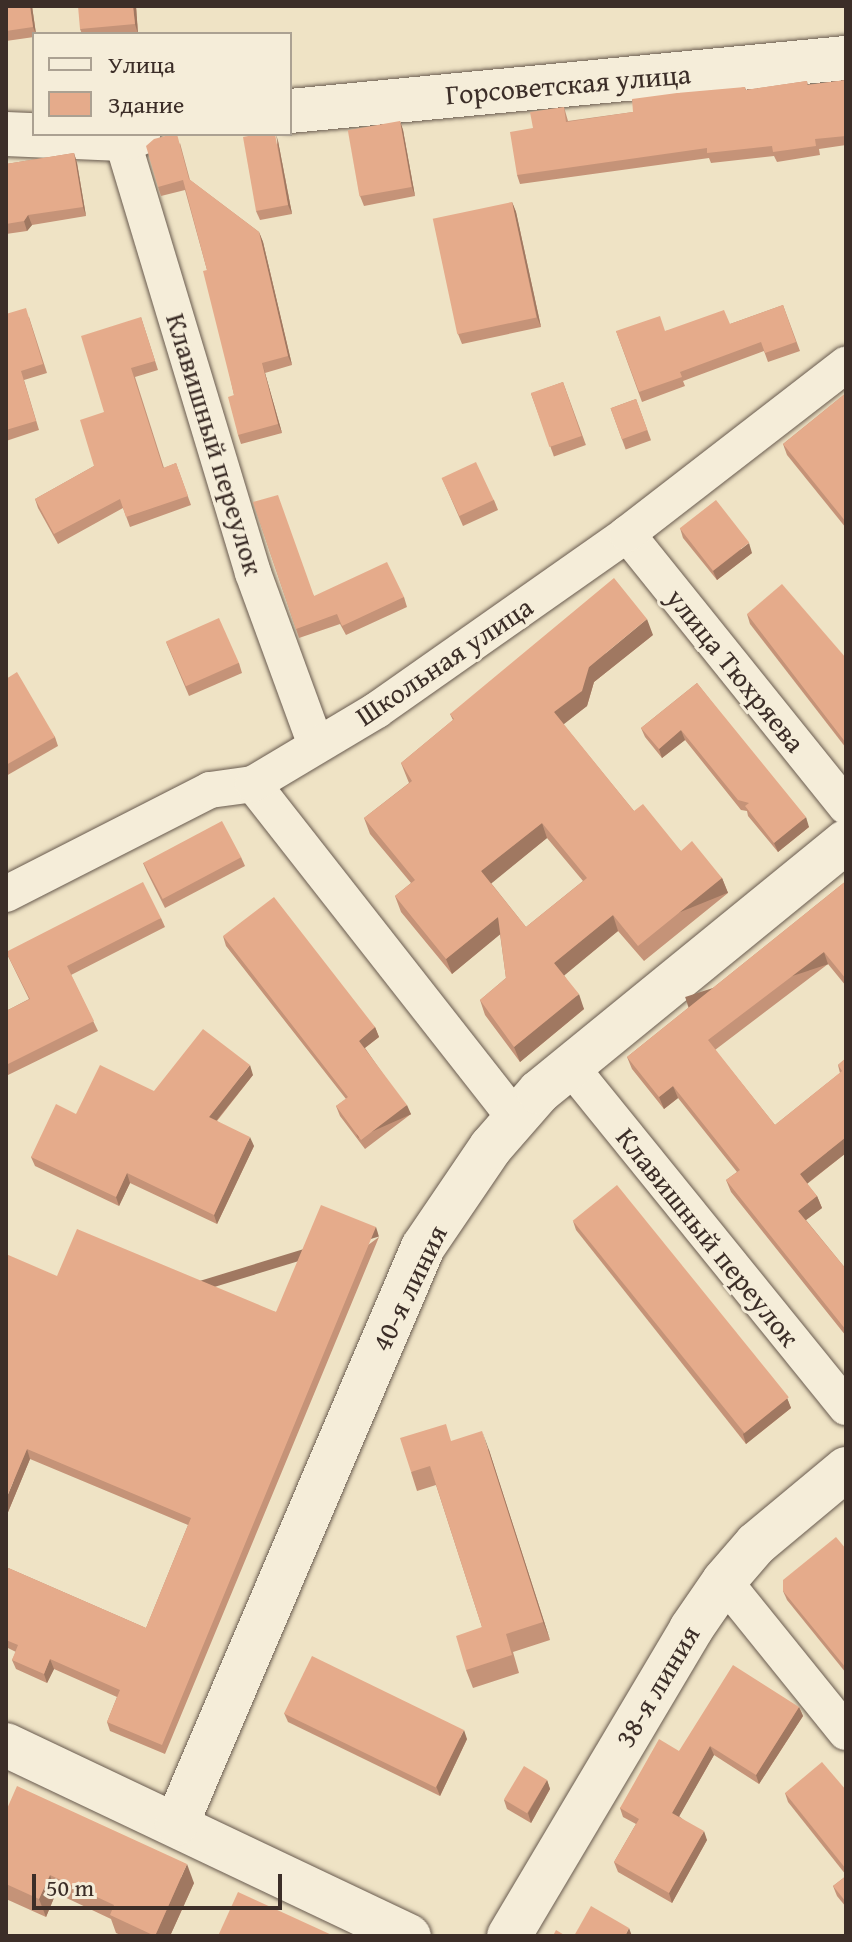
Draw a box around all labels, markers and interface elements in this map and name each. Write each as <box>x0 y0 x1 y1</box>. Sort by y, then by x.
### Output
legend <box>32 32 292 136</box>
text: Улица <box>108 47 175 82</box>
street label: Горсоветская улица <box>444 57 692 111</box>
text: Здание <box>108 87 184 122</box>
street label: Клавишный переулок <box>159 309 271 579</box>
street label: улица Тюхряева <box>660 581 812 759</box>
street label: Школьная улица <box>349 589 539 733</box>
street label: Клавишный переулок <box>609 1121 807 1353</box>
street label: 40-я линия <box>364 1219 454 1357</box>
street label: 38-я линия <box>608 1619 706 1753</box>
scale bar <box>36 1858 286 1908</box>
text: 50 m <box>46 1870 94 1905</box>

